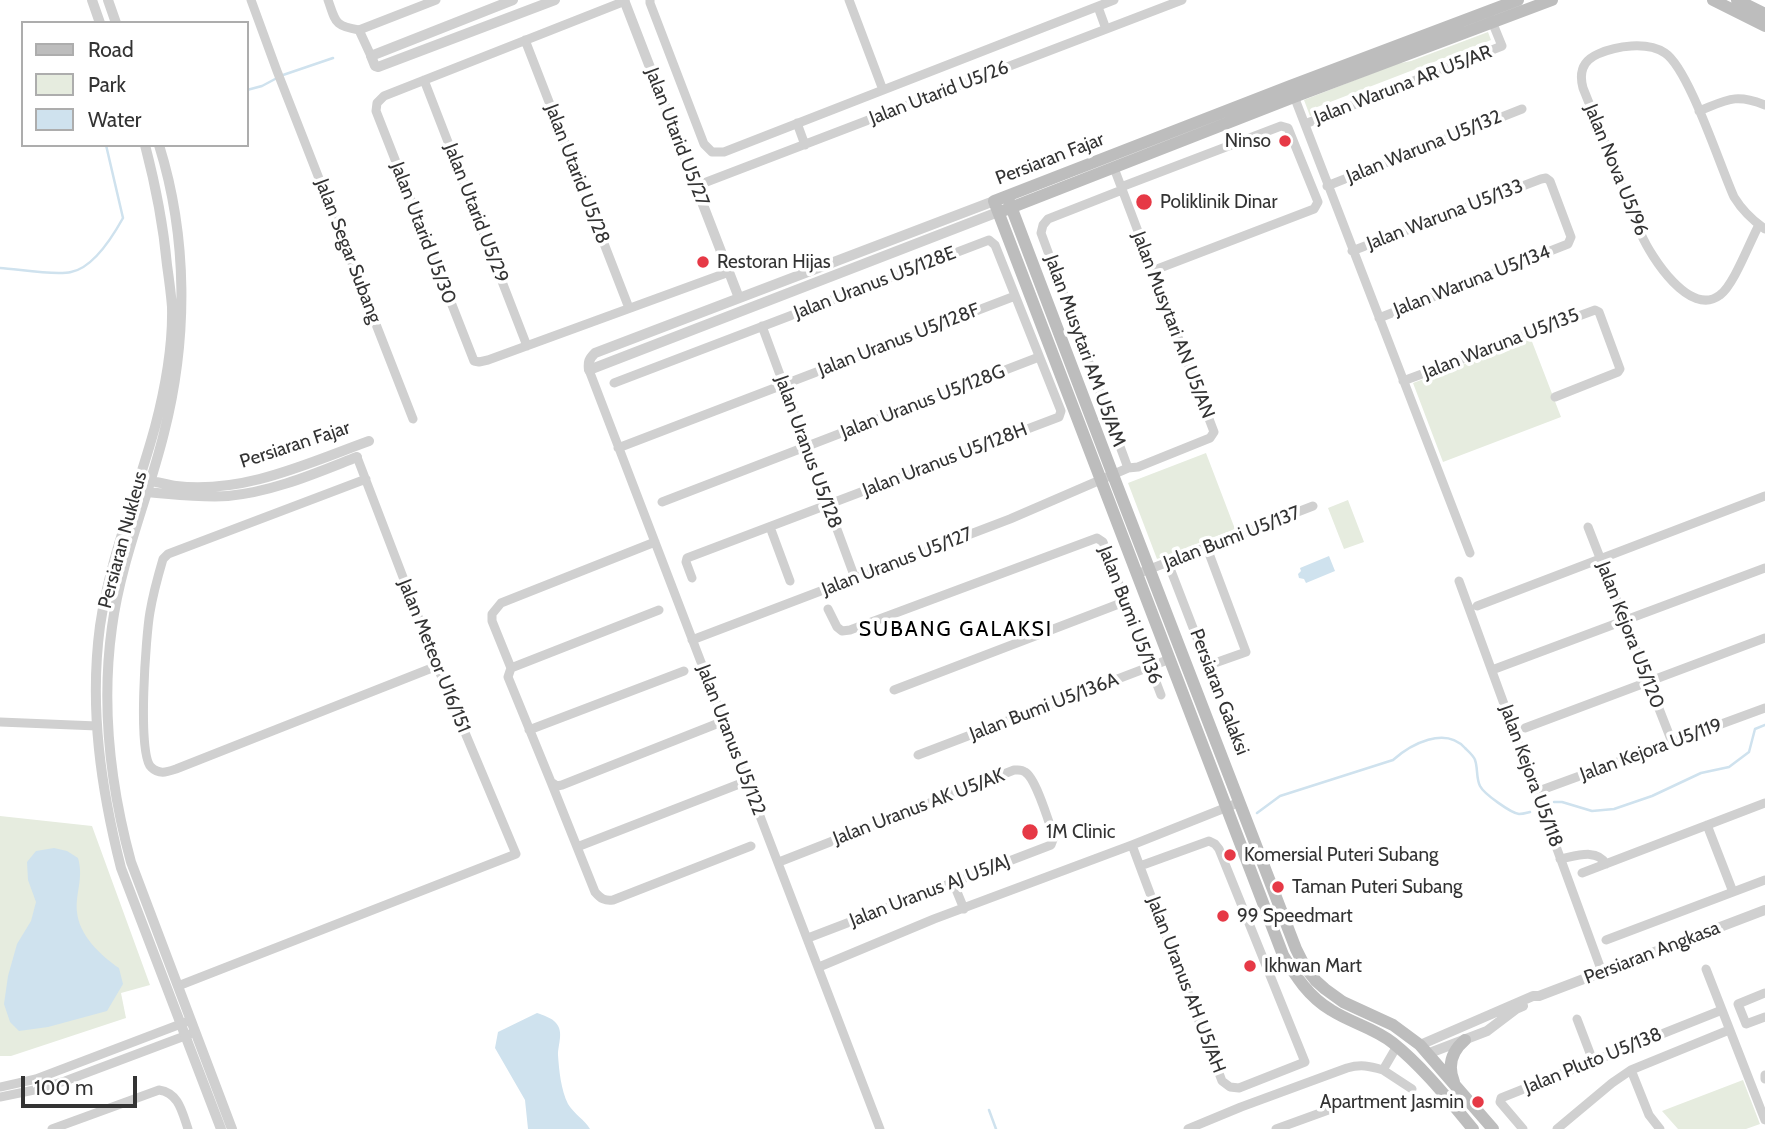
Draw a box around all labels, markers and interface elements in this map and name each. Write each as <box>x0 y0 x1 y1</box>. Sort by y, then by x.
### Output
legend <box>21 21 248 147</box>
text: Road <box>88 37 134 62</box>
street label: Jalan Waruna AR U5/AR <box>1311 41 1495 129</box>
street label: Jalan Utarid U5/26 <box>866 56 1012 130</box>
street label: Jalan Utarid U5/27 <box>640 65 714 209</box>
text: Park <box>88 72 126 97</box>
street label: Jalan Utarid U5/28 <box>540 101 614 247</box>
street label: Jalan Nova U5/96 <box>1579 101 1653 239</box>
street label: Jalan Waruna U5/132 <box>1343 105 1505 189</box>
text: Water <box>88 107 141 132</box>
street label: Persiaran Fajar <box>993 128 1107 190</box>
place label: Ninso <box>1225 130 1271 152</box>
marker: Ninso <box>1277 133 1293 149</box>
street label: Jalan Utarid U5/29 <box>439 140 513 286</box>
street label: Jalan Utarid U5/30 <box>385 159 461 307</box>
street label: Jalan Waruna U5/133 <box>1364 175 1526 255</box>
street label: Jalan Segar Subang <box>310 176 386 326</box>
place label: Poliklinik Dinar <box>1160 191 1277 213</box>
marker: Poliklinik Dinar <box>1134 192 1154 212</box>
street label: Jalan Musytari AN U5/AN <box>1127 228 1219 422</box>
street label: Jalan Waruna U5/134 <box>1390 241 1554 321</box>
street label: Jalan Uranus U5/128E <box>791 242 959 324</box>
place label: Restoran Hijas <box>717 251 831 273</box>
street label: Jalan Musytari AM U5/AM <box>1040 252 1130 450</box>
marker: Restoran Hijas <box>695 254 711 270</box>
street label: Jalan Uranus U5/128F <box>815 299 983 381</box>
street label: Jalan Waruna U5/135 <box>1420 304 1582 384</box>
street label: Jalan Uranus U5/128G <box>838 360 1008 444</box>
street label: Jalan Uranus U5/128 <box>770 372 846 532</box>
street label: Persiaran Fajar <box>237 416 353 474</box>
street label: Jalan Uranus U5/128H <box>859 418 1031 502</box>
street label: Persiaran Nukleus <box>94 469 152 611</box>
street label: Jalan Bumi U5/137 <box>1160 501 1304 575</box>
street label: Jalan Uranus U5/127 <box>819 523 975 601</box>
street label: Jalan Bumi U5/136 <box>1093 543 1167 687</box>
street label: Jalan Kejora U5/120 <box>1592 558 1668 712</box>
street label: Jalan Meteor U16/151 <box>393 576 475 736</box>
district label: SUBANG GALAKSI <box>861 617 1051 643</box>
street label: Persiaran Galaksi <box>1184 626 1254 758</box>
street label: Jalan Uranus U5/122 <box>692 661 770 819</box>
street label: Jalan Bumi U5/136A <box>966 668 1122 746</box>
street label: Jalan Kejora U5/118 <box>1495 702 1567 850</box>
street label: Jalan Kejora U5/119 <box>1577 714 1725 786</box>
street label: Jalan Uranus AK U5/AK <box>830 764 1008 850</box>
place label: 1M Clinic <box>1046 821 1115 843</box>
marker: 1M Clinic <box>1020 822 1040 842</box>
place label: Komersial Puteri Subang <box>1244 844 1438 866</box>
marker: Komersial Puteri Subang <box>1222 847 1238 863</box>
street label: Jalan Uranus AJ U5/AJ <box>847 850 1013 932</box>
place label: Taman Puteri Subang <box>1292 876 1463 898</box>
marker: Taman Puteri Subang <box>1270 879 1286 895</box>
street label: Jalan Uranus AH U5/AH <box>1142 894 1230 1076</box>
place label: 99 Speedmart <box>1237 905 1353 927</box>
marker: 99 Speedmart <box>1215 908 1231 924</box>
street label: Persiaran Angkasa <box>1581 917 1723 989</box>
place label: Ikhwan Mart <box>1264 955 1362 977</box>
marker: Ikhwan Mart <box>1242 958 1258 974</box>
street label: Jalan Pluto U5/138 <box>1521 1023 1665 1099</box>
scale bar <box>24 1062 140 1106</box>
text: 100 m <box>34 1075 93 1100</box>
place label: Apartment Jasmin <box>1320 1091 1464 1113</box>
marker: Apartment Jasmin <box>1470 1094 1486 1110</box>

